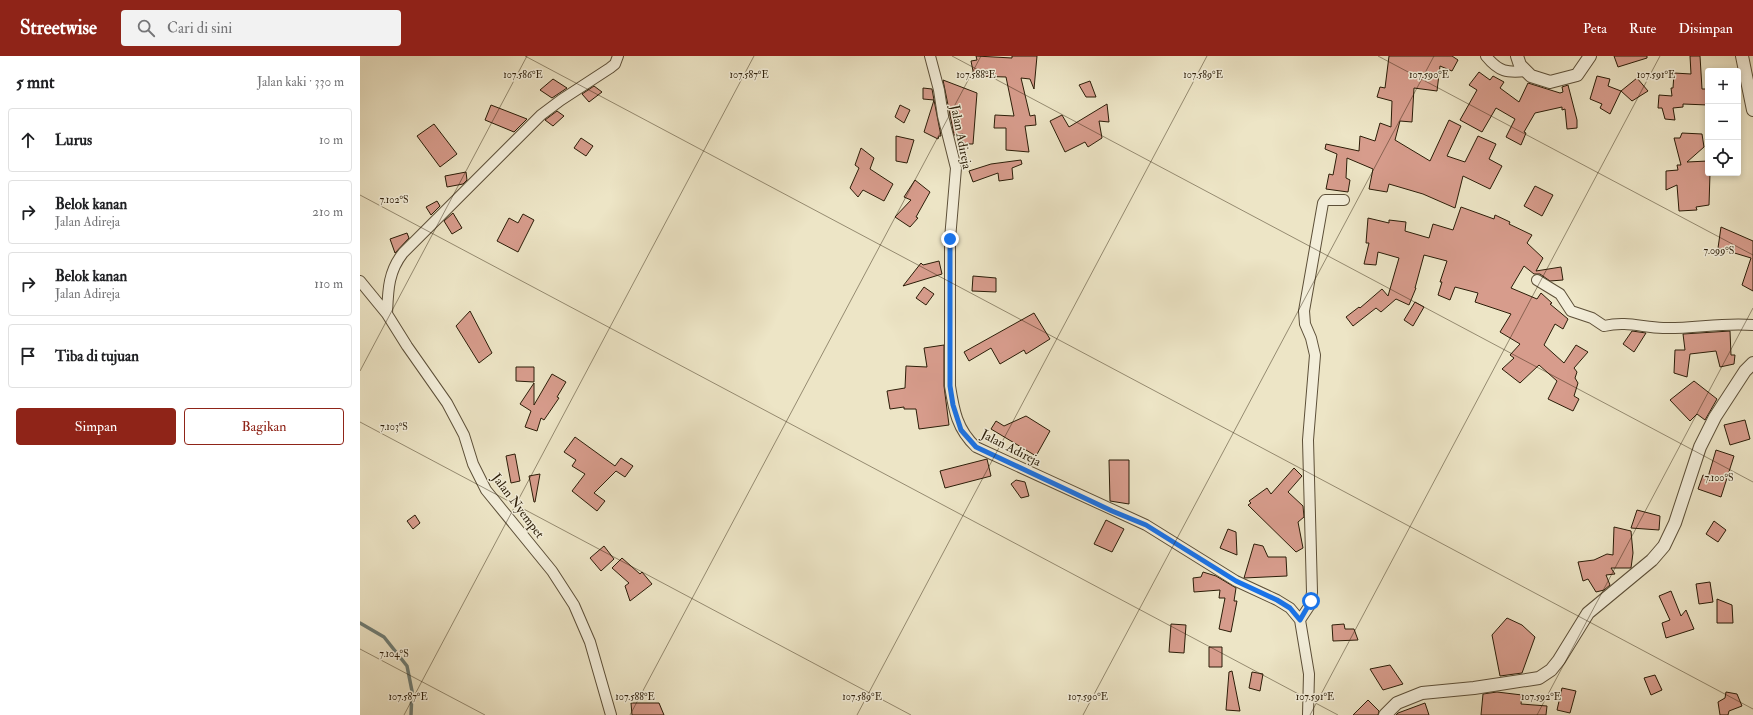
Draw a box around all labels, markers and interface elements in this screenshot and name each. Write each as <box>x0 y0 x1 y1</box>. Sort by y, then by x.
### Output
search box <box>121 10 401 46</box>
text: Streetwise <box>20 16 97 40</box>
icon: search <box>135 17 157 39</box>
text: Cari di sini <box>167 19 232 38</box>
text: Peta <box>1583 20 1607 37</box>
text: Rute <box>1629 20 1656 37</box>
text: Disimpan <box>1678 20 1733 37</box>
map controls <box>1705 68 1741 176</box>
button: + <box>1705 68 1741 104</box>
text: 107.586°E <box>503 69 543 81</box>
text: 107.587°E <box>729 69 769 81</box>
text: 107.588°E <box>956 69 996 81</box>
text: 107.589°E <box>1183 69 1223 81</box>
text: 107.590°E <box>1409 69 1449 81</box>
text: 107.591°E <box>1637 69 1675 81</box>
text: 5 mnt <box>16 72 54 93</box>
text: Jalan kaki · 330 m <box>257 74 344 90</box>
street label: Jalan Adireja <box>947 103 975 171</box>
button: − <box>1705 104 1741 140</box>
icon: ahead <box>17 129 39 151</box>
text: Lurus <box>55 131 92 150</box>
text: 10 m <box>319 132 343 148</box>
button: locate <box>1705 140 1741 176</box>
text: 7.102°S <box>379 194 409 206</box>
text: Belok kanan <box>55 195 127 214</box>
icon: right <box>17 201 39 223</box>
text: 210 m <box>312 204 343 220</box>
text: Jalan Adireja <box>55 214 120 230</box>
route end <box>941 230 959 248</box>
text: 7.099°S <box>1704 245 1734 257</box>
text: Belok kanan <box>55 267 127 286</box>
icon: right <box>17 273 39 295</box>
text: 110 m <box>314 276 343 292</box>
text: Jalan Adireja <box>55 286 120 302</box>
icon: arrive <box>17 345 39 367</box>
text: Tiba di tujuan <box>55 347 139 366</box>
button: Simpan <box>16 408 176 445</box>
button: Bagikan <box>184 408 344 445</box>
text: 7.103°S <box>380 421 408 433</box>
street label: Jalan Adireja <box>977 426 1044 470</box>
street label: Jalan Nyempet <box>487 470 548 542</box>
text: 7.100°S <box>1704 472 1734 484</box>
route start <box>1302 592 1320 610</box>
text: 7.104°S <box>379 648 409 660</box>
text: 107.587°E <box>388 691 428 703</box>
text: 107.588°E <box>615 691 655 703</box>
text: 107.589°E <box>842 691 882 703</box>
text: 107.590°E <box>1068 691 1108 703</box>
text: 107.591°E <box>1296 691 1334 703</box>
text: 107.592°E <box>1521 691 1561 703</box>

